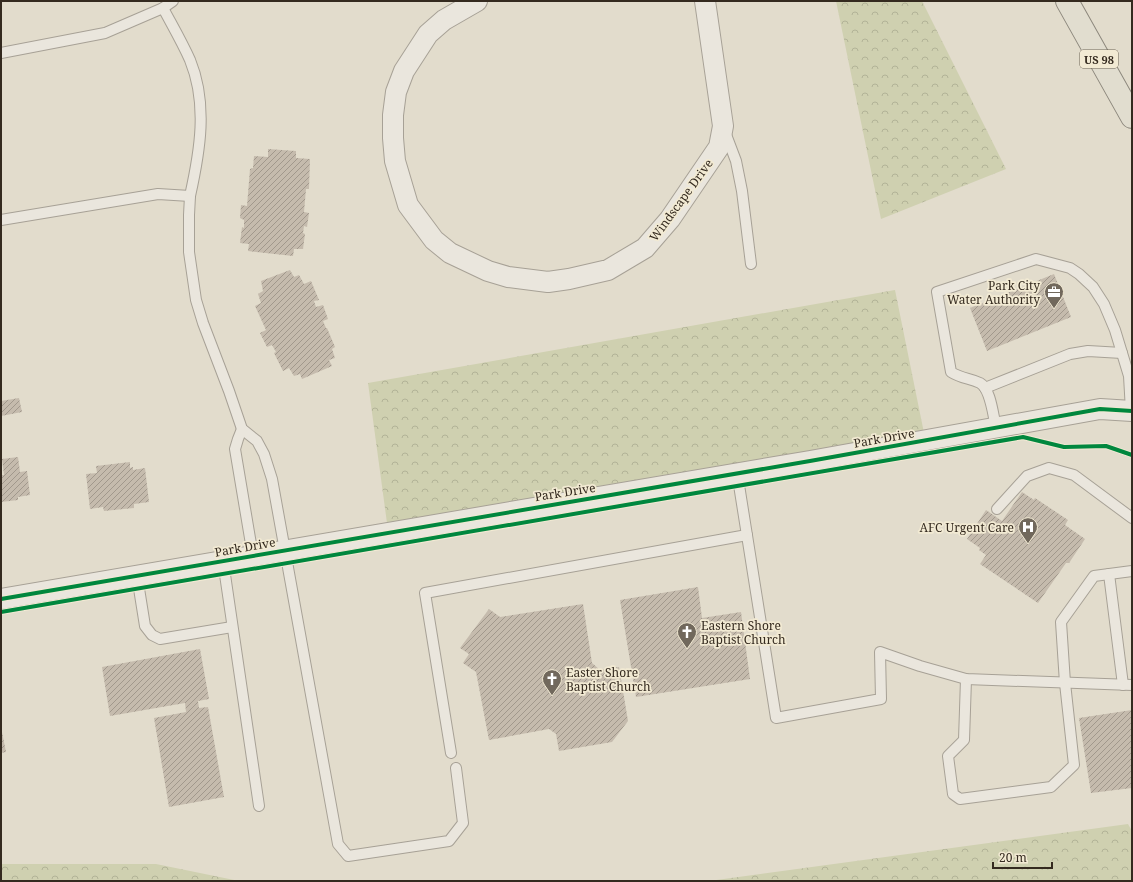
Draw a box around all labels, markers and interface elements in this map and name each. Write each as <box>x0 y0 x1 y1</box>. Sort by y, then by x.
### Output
road number: US 98 <box>1080 50 1118 68</box>
street label: Windscape Drive <box>645 155 717 245</box>
place label: Park City Water Authority <box>947 277 1040 308</box>
office icon: Park City Water Authority <box>1043 281 1065 309</box>
street label: Park Drive <box>852 424 916 452</box>
street label: Park Drive <box>533 479 597 505</box>
hospital icon: AFC Urgent Care <box>1017 516 1039 544</box>
place label: AFC Urgent Care <box>920 519 1014 536</box>
street label: Park Drive <box>213 533 277 561</box>
place label: Eastern Shore Baptist Church <box>701 617 786 648</box>
church icon: Eastern Shore Baptist Church <box>676 621 698 649</box>
place label: Easter Shore Baptist Church <box>566 664 651 695</box>
church icon: Easter Shore Baptist Church <box>541 668 563 696</box>
scale bar <box>993 844 1052 870</box>
text: 20 m <box>999 849 1027 866</box>

